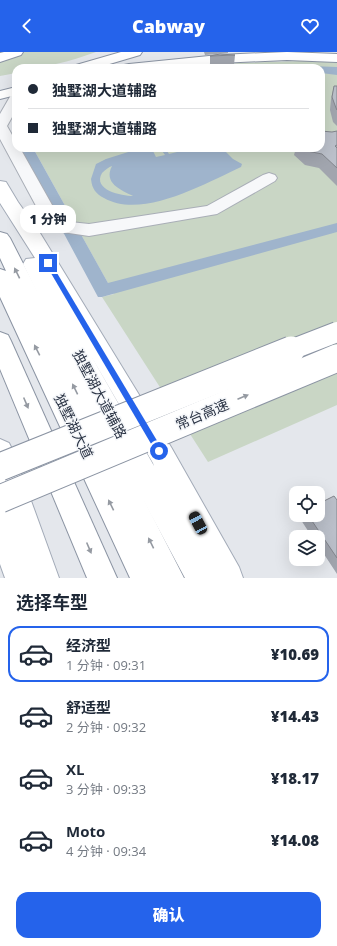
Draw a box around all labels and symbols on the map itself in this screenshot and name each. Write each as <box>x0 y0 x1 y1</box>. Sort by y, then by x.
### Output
callout: 1 分钟 <box>20 205 76 233</box>
route end <box>39 254 57 272</box>
one-way arrow <box>14 267 20 278</box>
one-way arrow <box>34 344 40 355</box>
street label: 独墅湖大道辅路 <box>70 347 130 441</box>
one-way arrow <box>72 383 78 395</box>
street label: 独墅湖大道 <box>51 391 97 461</box>
street label: 常台高速 <box>173 394 231 434</box>
one-way arrow <box>237 394 248 400</box>
one-way arrow <box>24 397 30 409</box>
route start <box>150 442 168 460</box>
one-way arrow <box>108 499 114 511</box>
car <box>187 510 209 536</box>
one-way arrow <box>148 537 155 549</box>
one-way arrow <box>86 542 92 553</box>

